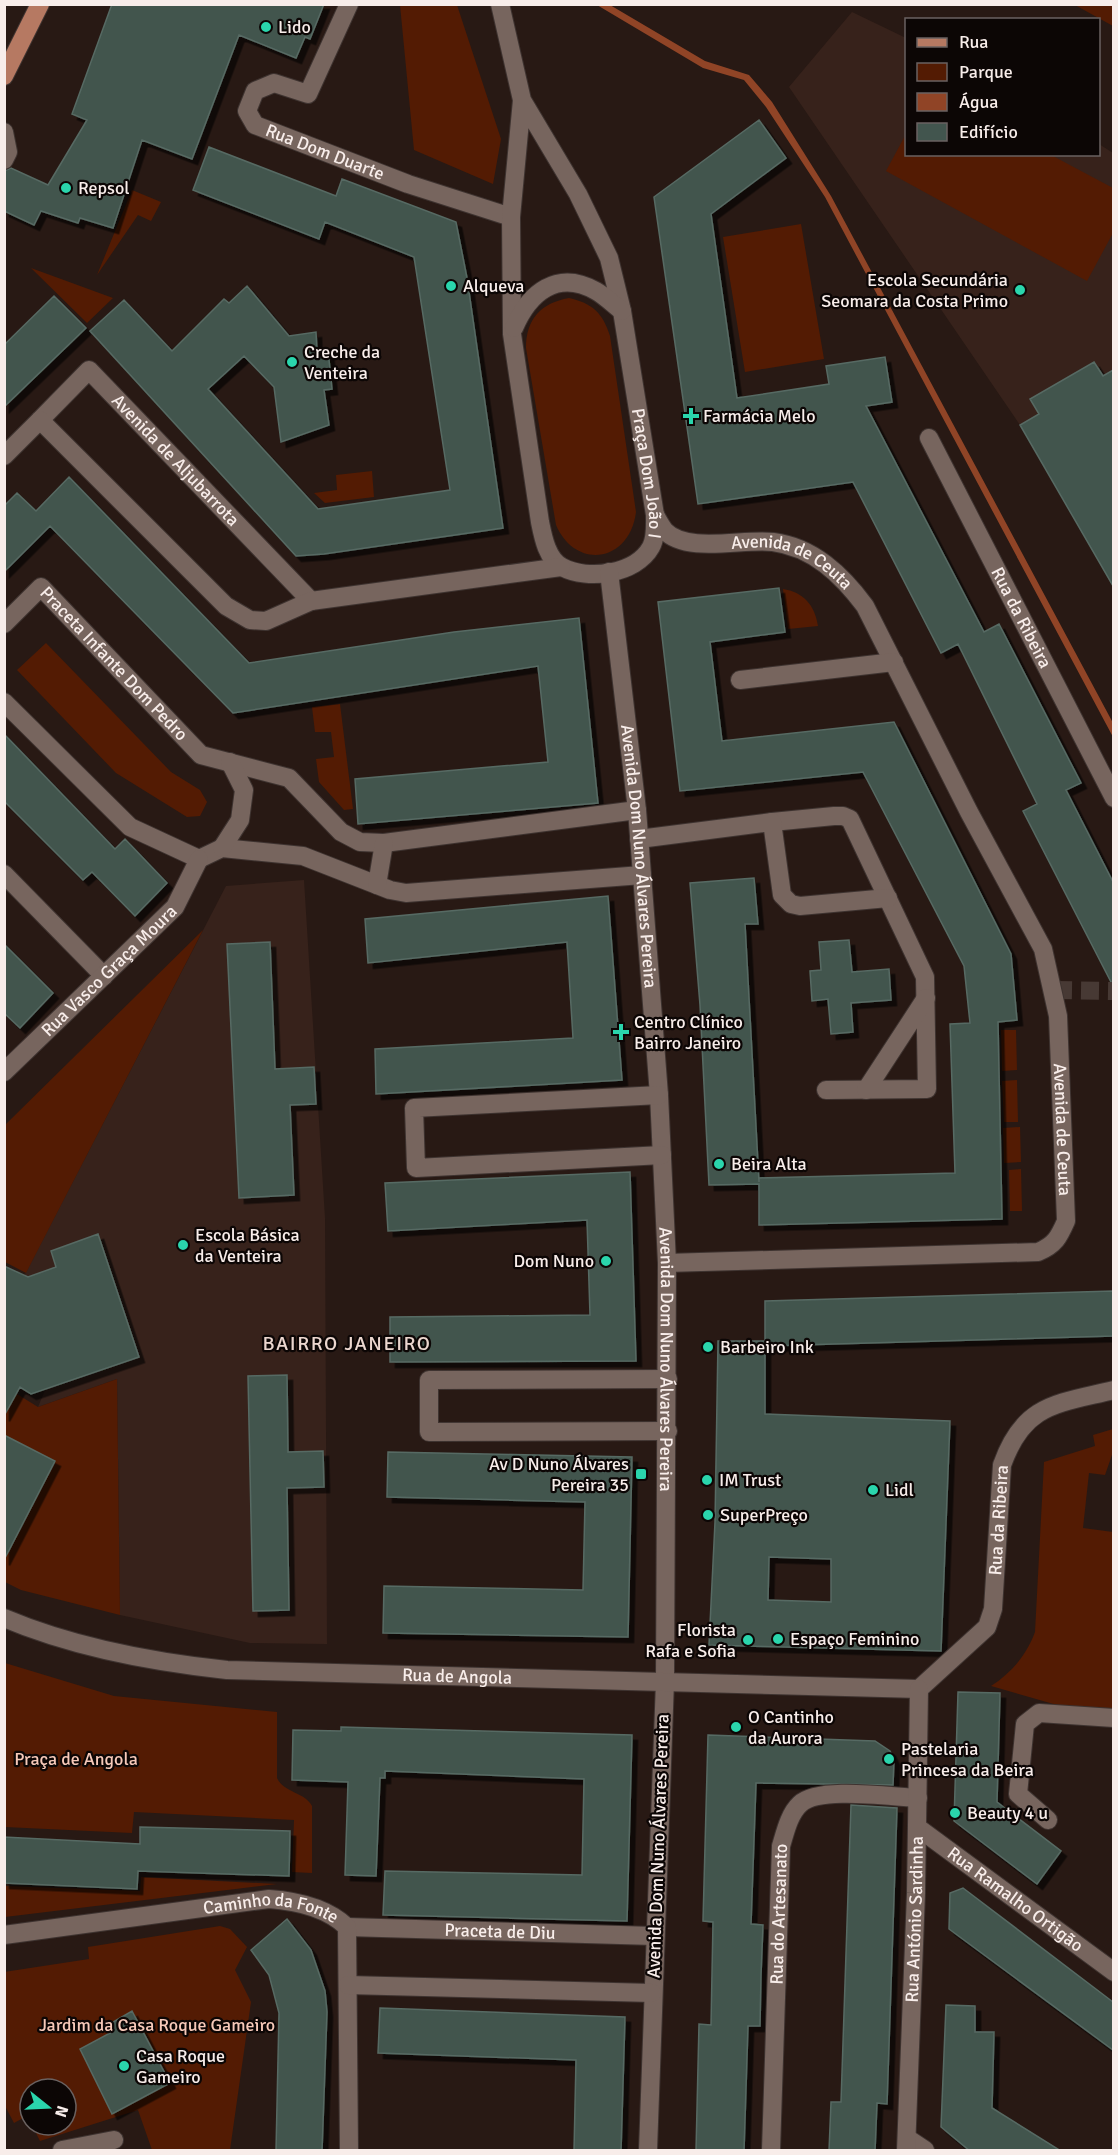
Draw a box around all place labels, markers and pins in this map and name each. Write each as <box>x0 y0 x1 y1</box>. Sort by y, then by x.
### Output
place label: Lido <box>278 16 311 38</box>
marker: Lido <box>259 20 273 34</box>
place label: Repsol <box>78 177 130 199</box>
marker: Repsol <box>59 181 73 195</box>
place label: Escola Secundária Seomara da Costa Primo <box>821 269 1008 312</box>
place label: Alqueva <box>463 275 524 297</box>
marker: Alqueva <box>444 279 458 293</box>
marker: Escola Secundária Seomara da Costa Primo <box>1013 283 1027 297</box>
place label: Creche da Venteira <box>304 341 380 384</box>
marker: Creche da Venteira <box>285 355 299 369</box>
place label: Farmácia Melo <box>703 405 816 427</box>
marker: Farmácia Melo <box>684 409 698 423</box>
place label: Centro Clínico Bairro Janeiro <box>634 1011 743 1054</box>
marker: Centro Clínico Bairro Janeiro <box>612 1023 630 1041</box>
place label: Beira Alta <box>731 1153 807 1175</box>
marker: Beira Alta <box>712 1157 726 1171</box>
place label: Escola Básica da Venteira <box>195 1224 300 1267</box>
marker: Escola Básica da Venteira <box>176 1238 190 1252</box>
place label: Dom Nuno <box>513 1250 594 1272</box>
marker: Dom Nuno <box>599 1254 613 1268</box>
place label: Barbeiro Ink <box>720 1336 814 1358</box>
marker: Barbeiro Ink <box>701 1340 715 1354</box>
place label: Av D Nuno Álvares Pereira 35 <box>489 1453 629 1496</box>
marker: Av D Nuno Álvares Pereira 35 <box>634 1467 648 1481</box>
place label: IM Trust <box>719 1469 781 1491</box>
marker: IM Trust <box>700 1473 714 1487</box>
place label: Lidl <box>885 1479 914 1501</box>
marker: Lidl <box>866 1483 880 1497</box>
place label: SuperPreço <box>720 1504 808 1526</box>
marker: SuperPreço <box>701 1508 715 1522</box>
place label: Florista Rafa e Sofia <box>645 1619 736 1662</box>
place label: Espaço Feminino <box>790 1628 919 1650</box>
marker: Espaço Feminino <box>771 1632 785 1646</box>
marker: Florista Rafa e Sofia <box>741 1633 755 1647</box>
place label: O Cantinho da Aurora <box>748 1706 834 1749</box>
marker: O Cantinho da Aurora <box>729 1720 743 1734</box>
place label: Pastelaria Princesa da Beira <box>901 1738 1034 1781</box>
marker: Pastelaria Princesa da Beira <box>882 1752 896 1766</box>
place label: Beauty 4 u <box>967 1802 1048 1824</box>
marker: Beauty 4 u <box>948 1806 962 1820</box>
place label: Casa Roque Gameiro <box>136 2045 225 2088</box>
marker: Casa Roque Gameiro <box>117 2059 131 2073</box>

